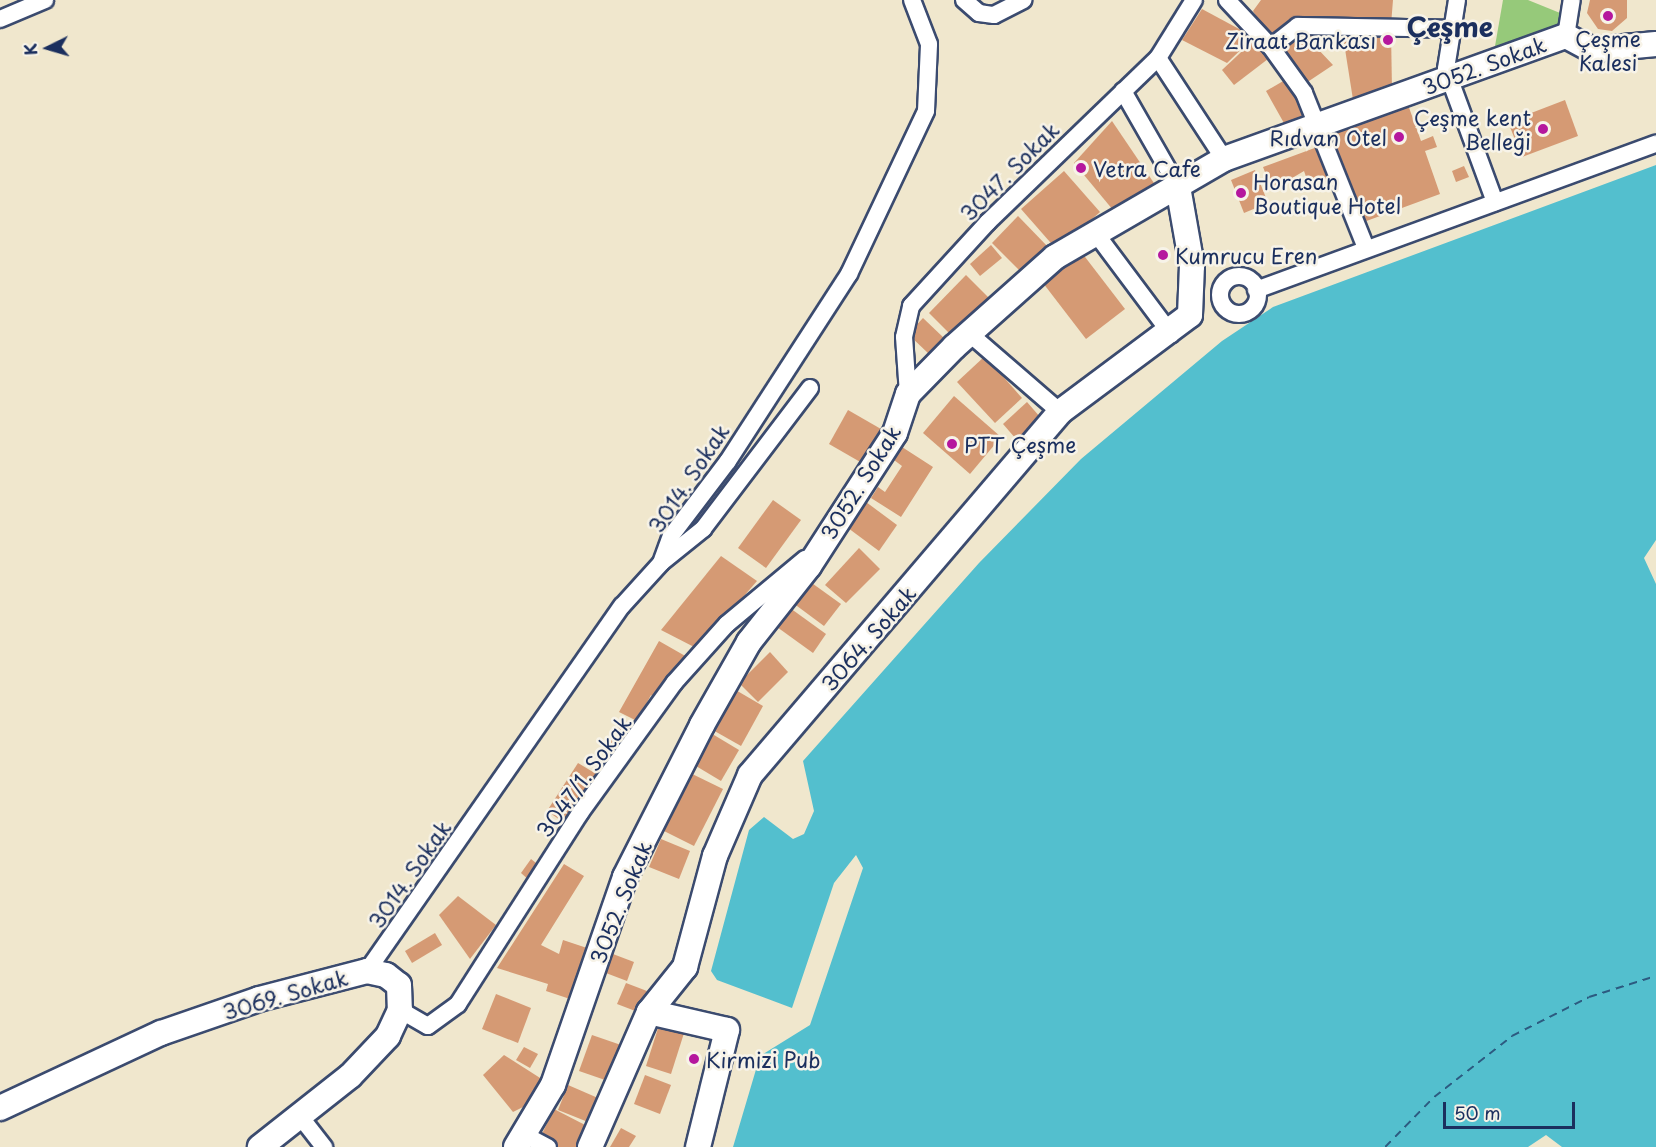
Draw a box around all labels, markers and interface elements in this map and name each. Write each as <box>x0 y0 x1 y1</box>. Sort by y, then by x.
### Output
marker: Çeşme Kalesi <box>1601 9 1615 23</box>
district label: Çeşme <box>1407 10 1493 42</box>
north arrow <box>18 18 78 78</box>
place label: Çeşme Kalesi <box>1575 25 1641 75</box>
place label: Ziraat Bankası <box>1224 27 1376 53</box>
street label: 3052. Sokak <box>1418 31 1550 99</box>
marker: Ziraat Bankası <box>1381 33 1395 47</box>
text: K <box>18 43 43 56</box>
place label: Çeşme kent Belleği <box>1413 104 1531 154</box>
street label: 3047. Sokak <box>954 116 1064 226</box>
marker: Çeşme kent Belleği <box>1536 122 1550 136</box>
place label: Rıdvan Otel <box>1270 124 1387 150</box>
marker: Rıdvan Otel <box>1392 130 1406 144</box>
place label: Vetra Cafe <box>1093 155 1202 181</box>
marker: Vetra Cafe <box>1074 161 1088 175</box>
place label: Horasan Boutique Hotel <box>1253 168 1403 218</box>
marker: Horasan Boutique Hotel <box>1234 186 1248 200</box>
place label: Kumrucu Eren <box>1175 242 1319 268</box>
marker: Kumrucu Eren <box>1156 248 1170 262</box>
street label: 3014. Sokak <box>642 418 734 538</box>
street label: 3052. Sokak <box>814 419 906 545</box>
place label: PTT Çeşme <box>964 431 1078 457</box>
marker: PTT Çeşme <box>945 437 959 451</box>
street label: 3064. Sokak <box>815 579 921 697</box>
street label: 3047/1. Sokak <box>529 709 637 843</box>
street label: 3014. Sokak <box>362 814 456 934</box>
street label: 3052. Sokak <box>584 836 656 968</box>
street label: 3069. Sokak <box>219 964 351 1024</box>
place label: Kirmizi Pub <box>706 1046 821 1072</box>
marker: Kirmizi Pub <box>687 1052 701 1066</box>
scale bar <box>1446 1090 1578 1128</box>
text: 50 m <box>1454 1099 1501 1126</box>

